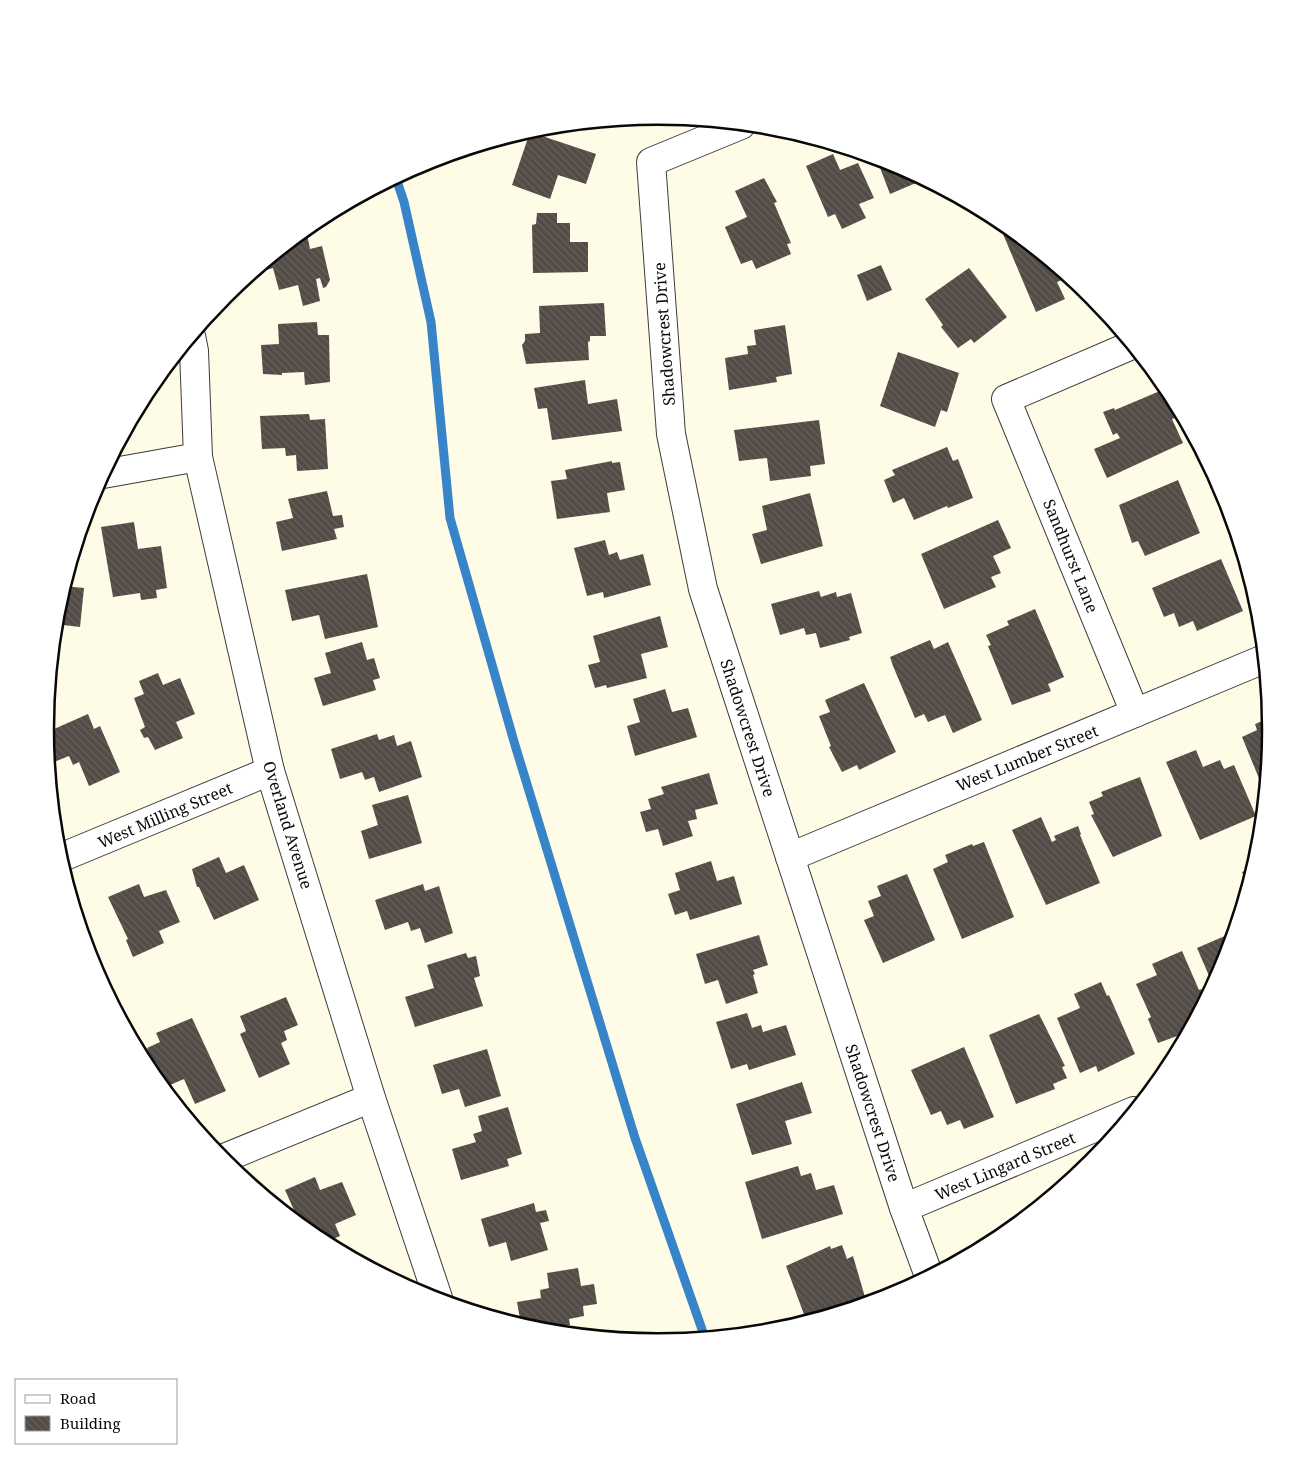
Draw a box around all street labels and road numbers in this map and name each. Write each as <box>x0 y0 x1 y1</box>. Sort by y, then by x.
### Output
street label: Shadowcrest Drive <box>648 262 680 406</box>
street label: Sandhurst Lane <box>1038 496 1104 616</box>
street label: Shadowcrest Drive <box>715 656 781 800</box>
street label: West Lumber Street <box>953 719 1102 797</box>
street label: Overland Avenue <box>258 758 318 892</box>
street label: West Milling Street <box>94 777 236 853</box>
street label: Shadowcrest Drive <box>840 1041 906 1185</box>
street label: West Lingard Street <box>931 1126 1079 1206</box>

